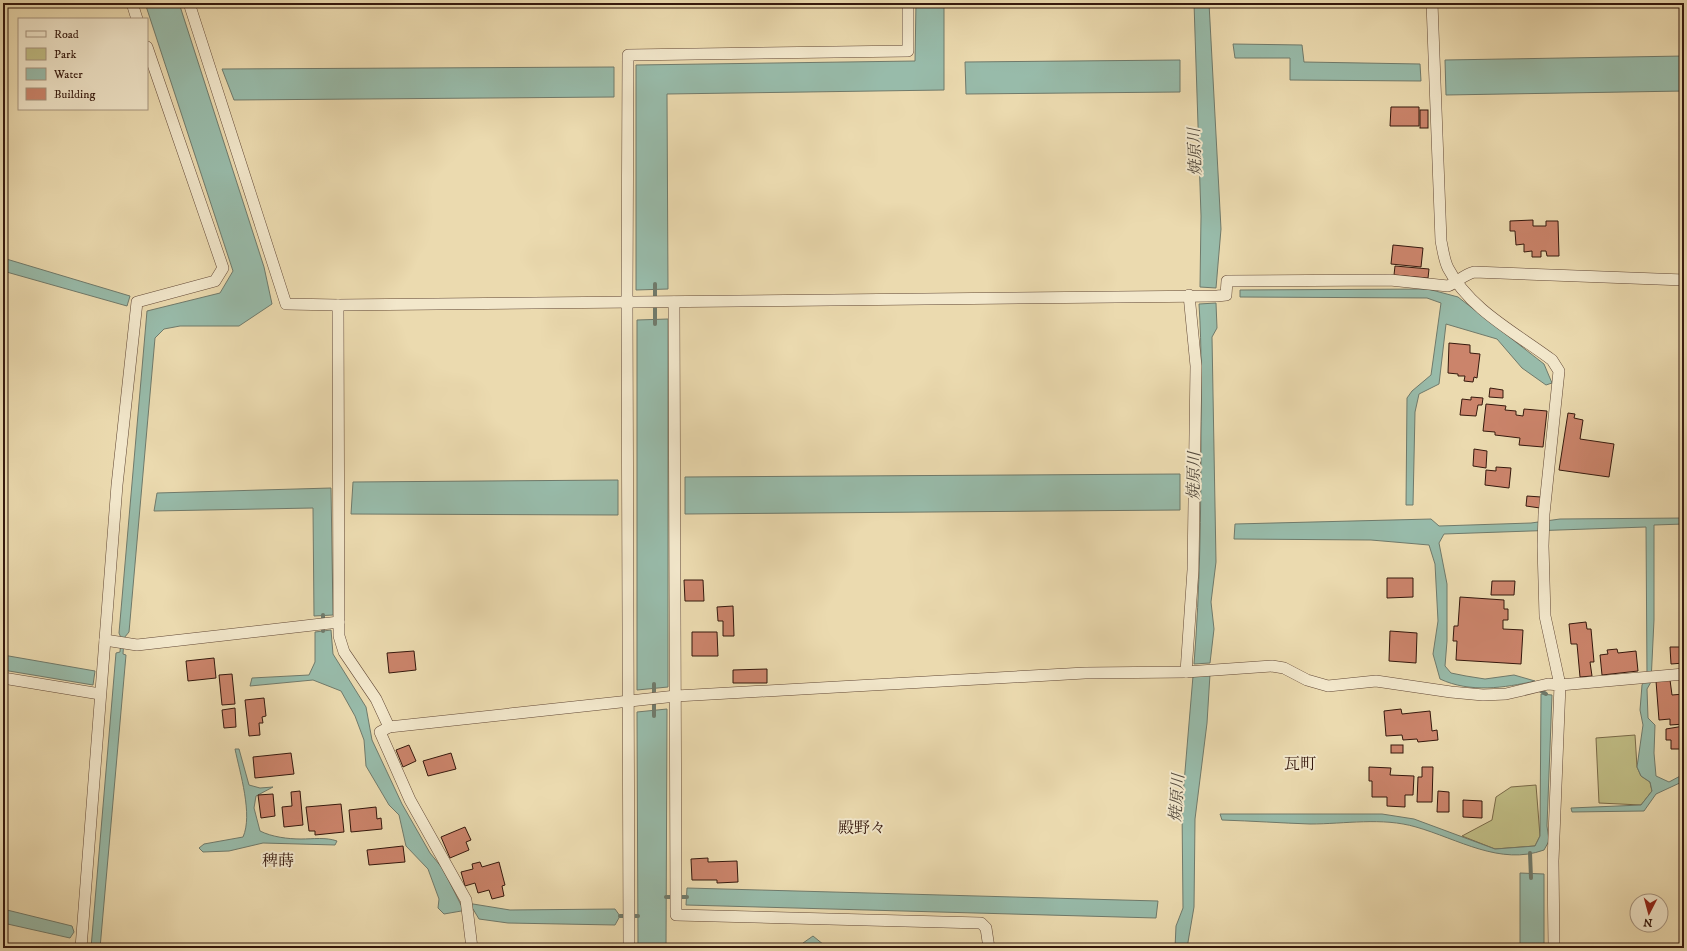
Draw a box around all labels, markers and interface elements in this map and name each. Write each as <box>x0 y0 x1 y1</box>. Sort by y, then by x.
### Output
legend <box>18 18 148 110</box>
text: Road <box>54 27 79 42</box>
text: Park <box>54 47 76 62</box>
text: Water <box>53 67 83 82</box>
text: Building <box>54 87 95 102</box>
water label: 焼原川 <box>1184 126 1206 176</box>
water label: 焼原川 <box>1184 450 1204 500</box>
district label: 瓦町 <box>1284 754 1316 774</box>
water label: 焼原川 <box>1165 771 1189 823</box>
district label: 殿野々 <box>838 818 886 838</box>
district label: 稗蒔 <box>262 851 294 871</box>
north arrow <box>1629 893 1669 933</box>
text: N <box>1643 915 1653 929</box>

